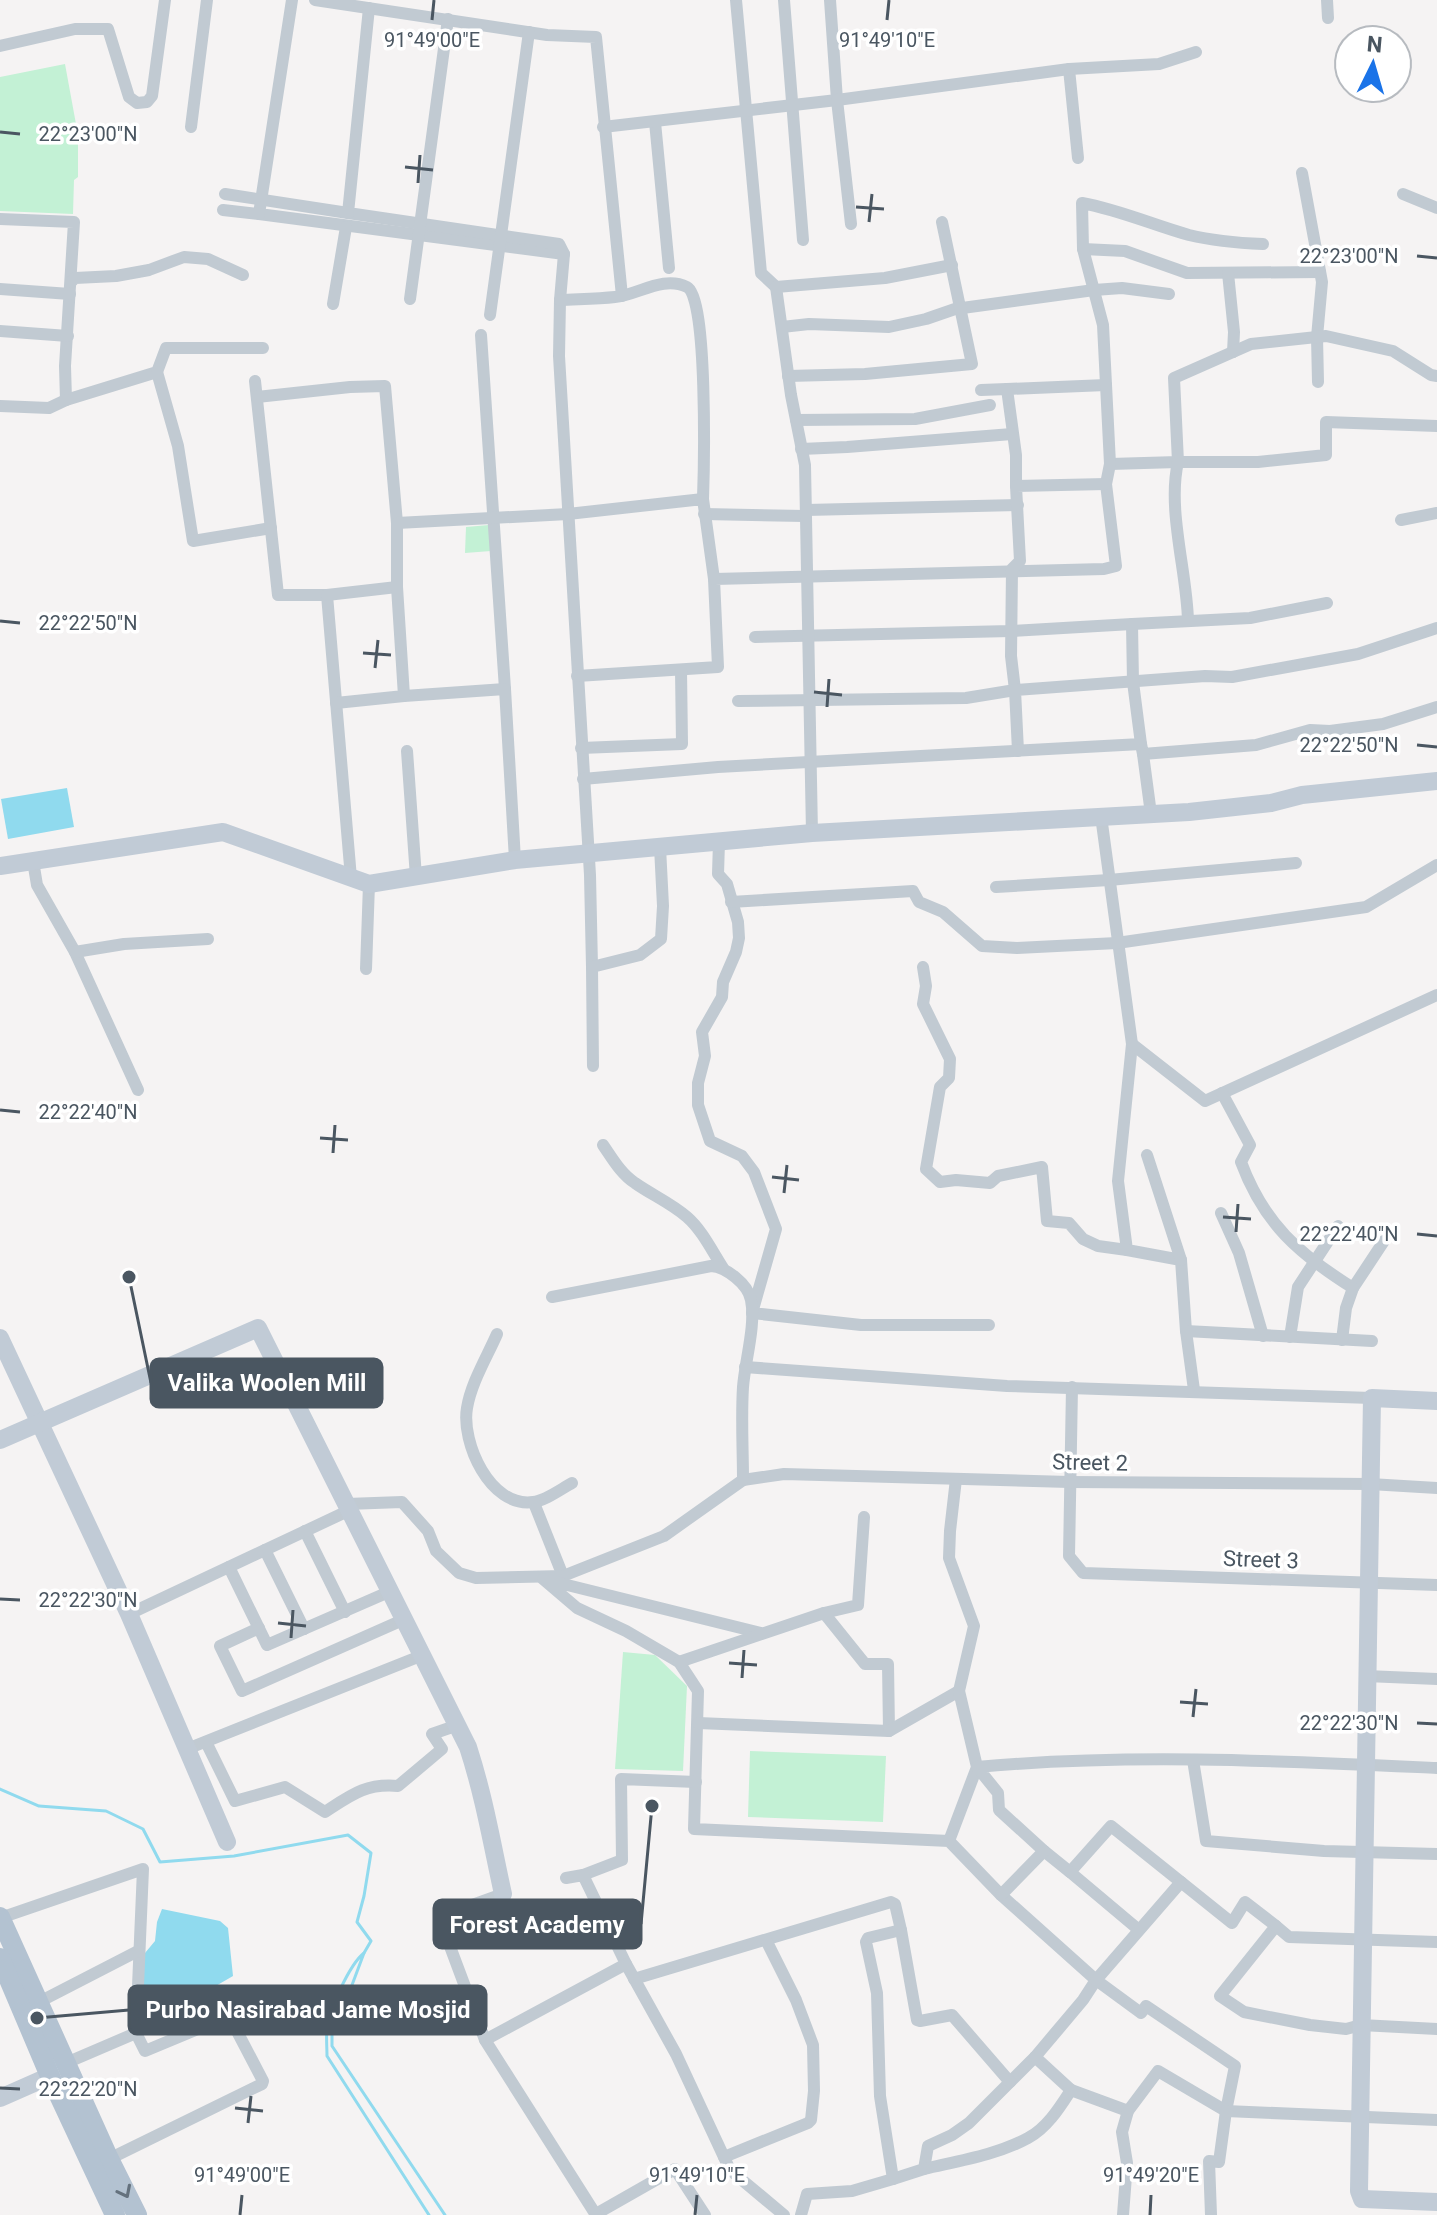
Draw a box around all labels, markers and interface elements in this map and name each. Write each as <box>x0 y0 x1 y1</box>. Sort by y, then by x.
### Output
north arrow <box>1333 24 1413 104</box>
text: 91°49'00"E <box>384 28 480 52</box>
text: 91°49'10"E <box>839 28 935 52</box>
text: N <box>1366 31 1384 58</box>
text: 22°23'00"N <box>38 122 138 146</box>
text: 22°23'00"N <box>1299 244 1399 268</box>
text: 22°22'50"N <box>38 611 138 635</box>
text: 22°22'50"N <box>1299 733 1399 757</box>
text: 22°22'40"N <box>38 1100 138 1124</box>
text: 22°22'40"N <box>1299 1222 1399 1246</box>
callout: Valika Woolen Mill <box>151 1359 382 1407</box>
text: Valika Woolen Mill <box>168 1369 366 1397</box>
street label: Street 2 <box>1052 1449 1128 1476</box>
street label: Street 3 <box>1223 1546 1299 1573</box>
text: 22°22'30"N <box>38 1588 138 1612</box>
text: 22°22'30"N <box>1299 1711 1399 1735</box>
callout: Forest Academy <box>434 1900 641 1948</box>
text: Forest Academy <box>449 1911 626 1939</box>
callout: Purbo Nasirabad Jame Mosjid <box>129 1986 486 2034</box>
text: Purbo Nasirabad Jame Mosjid <box>145 1996 471 2024</box>
text: 22°22'20"N <box>38 2077 138 2101</box>
text: 91°49'00"E <box>194 2163 290 2187</box>
text: 91°49'10"E <box>649 2163 745 2187</box>
text: 91°49'20"E <box>1103 2163 1199 2187</box>
one-way arrow <box>116 2183 131 2198</box>

